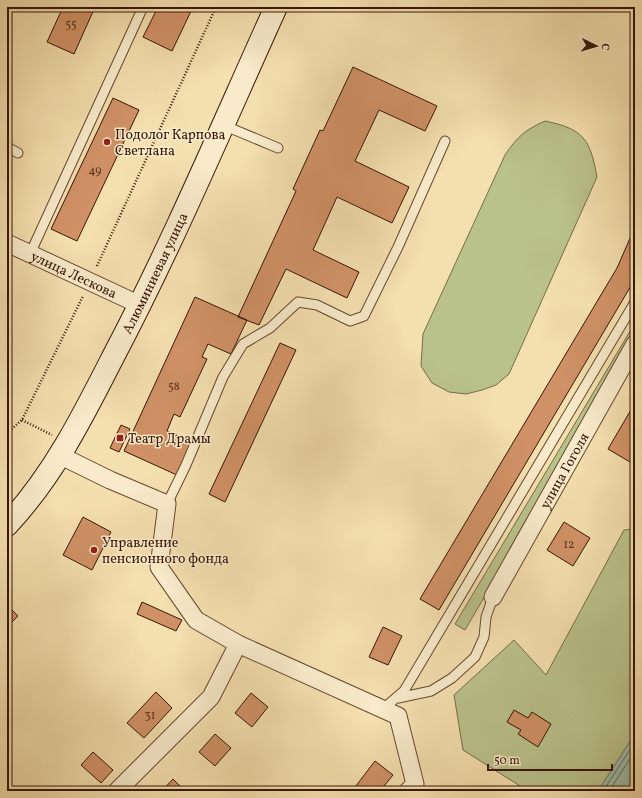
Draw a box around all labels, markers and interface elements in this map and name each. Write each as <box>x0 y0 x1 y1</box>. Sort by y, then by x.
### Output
house number: 55 <box>65 17 77 33</box>
north arrow <box>576 26 616 66</box>
text: С <box>597 43 612 51</box>
place label: Подолог Карпова Светлана <box>115 126 226 161</box>
marker: Подолог Карпова Светлана <box>102 137 112 147</box>
house number: 49 <box>88 163 102 179</box>
street label: Алюминиевая улица <box>118 210 193 338</box>
street label: улица Лескова <box>27 247 120 304</box>
house number: 58 <box>168 379 180 395</box>
place label: Театр Драмы <box>128 430 211 449</box>
street label: улица Гоголя <box>536 430 594 513</box>
marker: Театр Драмы <box>115 433 125 443</box>
place label: Управление пенсионного фонда <box>102 534 229 569</box>
house number: 12 <box>563 537 575 553</box>
marker: Управление пенсионного фонда <box>89 545 99 555</box>
house number: 31 <box>145 708 155 724</box>
scale bar <box>488 746 612 772</box>
text: 50 m <box>494 753 520 769</box>

